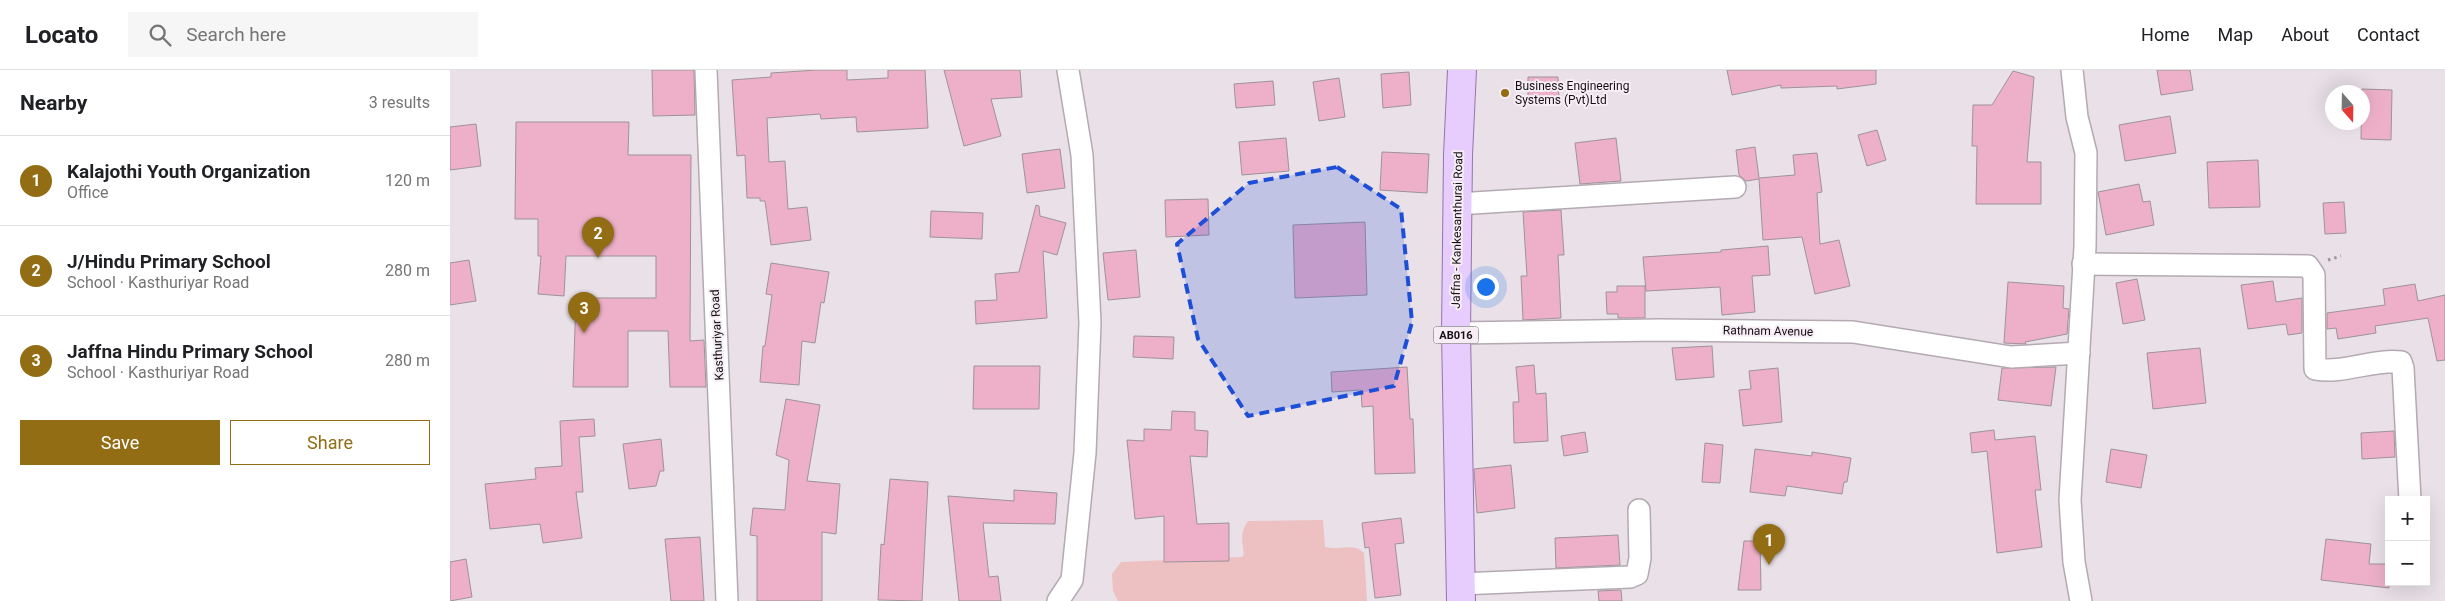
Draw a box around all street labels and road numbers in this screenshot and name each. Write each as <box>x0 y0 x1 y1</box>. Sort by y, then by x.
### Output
street label: Jaffna - Kankesanthurai Road <box>1449 151 1465 309</box>
street label: Kasthuriyar Road <box>708 289 726 381</box>
street label: Rathnam Avenue <box>1723 323 1813 339</box>
road number: AB016 <box>1434 326 1478 344</box>

